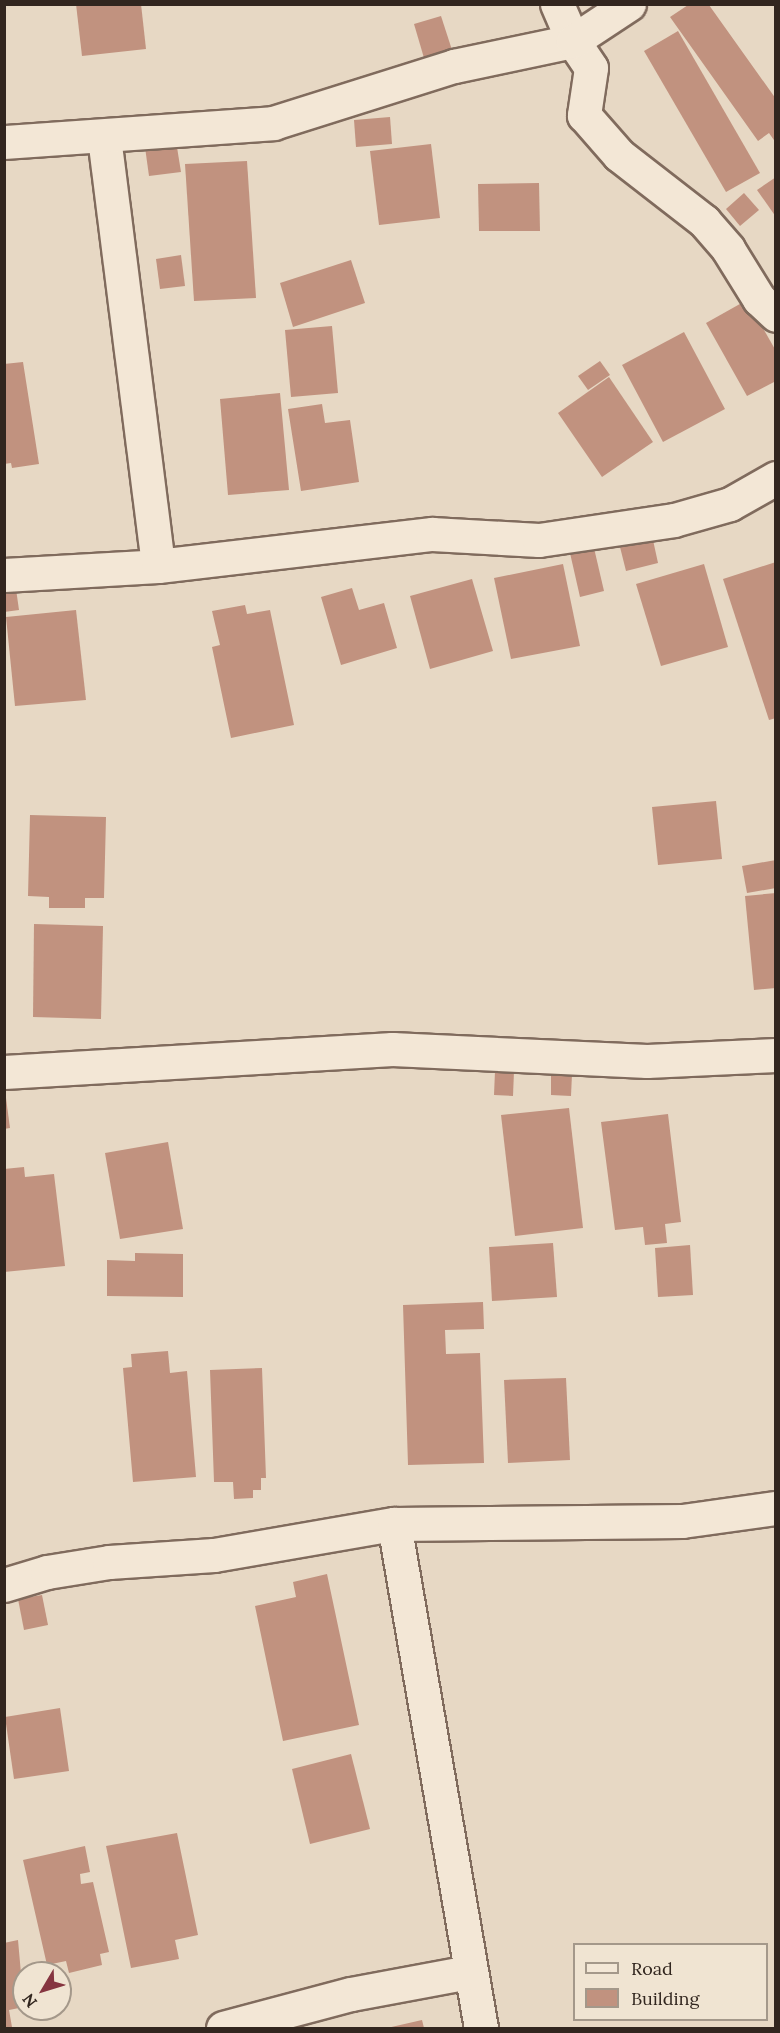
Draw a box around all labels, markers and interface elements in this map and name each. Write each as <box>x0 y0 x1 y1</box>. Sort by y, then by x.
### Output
legend <box>573 1943 768 2021</box>
text: Road <box>631 1957 673 1980</box>
north arrow <box>12 1961 72 2021</box>
text: Building <box>631 1987 699 2010</box>
text: N <box>18 1990 41 2012</box>

